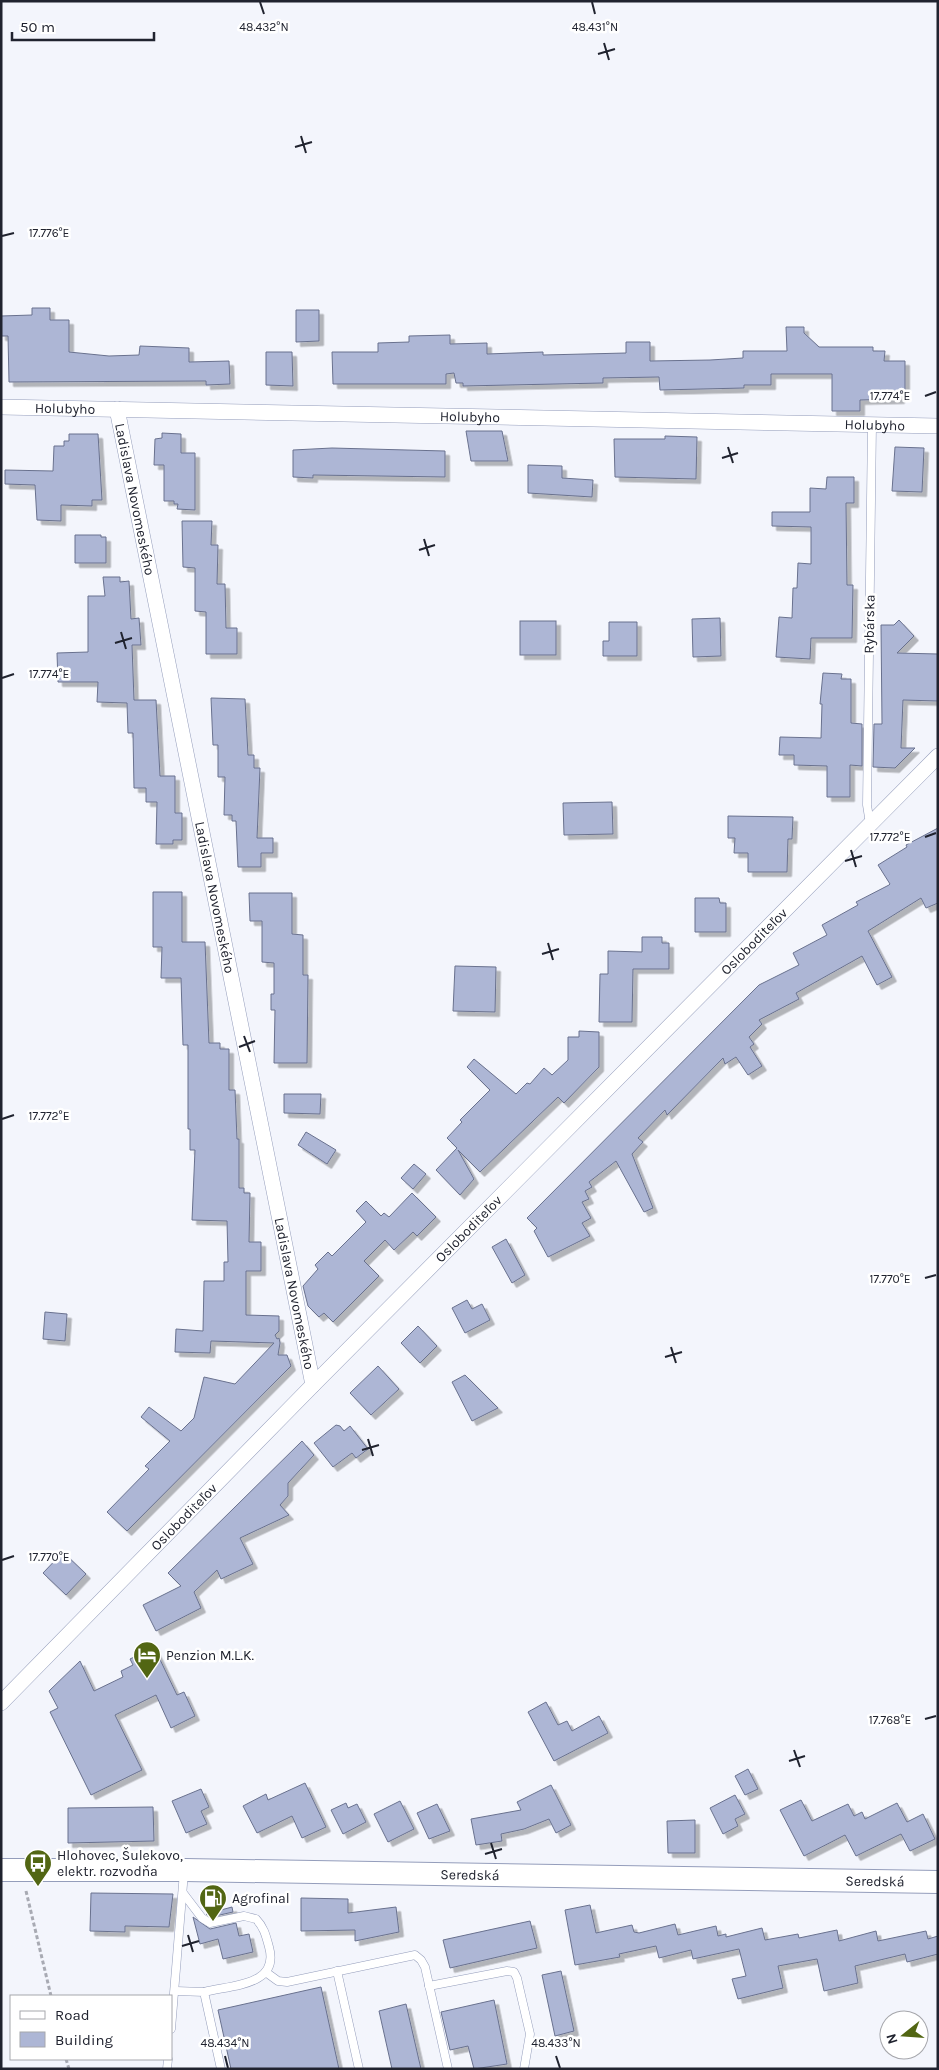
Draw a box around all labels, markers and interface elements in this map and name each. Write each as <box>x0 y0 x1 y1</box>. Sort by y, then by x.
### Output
scale bar <box>12 10 155 42</box>
text: 50 m <box>20 18 55 36</box>
text: 48.432°N <box>239 20 289 34</box>
text: 48.431°N <box>572 20 618 34</box>
text: 17.776°E <box>29 226 69 240</box>
text: 17.774°E <box>870 389 910 403</box>
street label: Holubyho <box>35 400 95 418</box>
street label: Holubyho <box>440 408 500 426</box>
street label: Holubyho <box>844 416 905 434</box>
street label: Ladislava Novomeského <box>111 422 158 577</box>
street label: Rybárska <box>860 594 879 654</box>
text: 17.774°E <box>29 667 69 681</box>
street label: Ladislava Novomeského <box>191 820 238 975</box>
text: 17.772°E <box>870 830 910 844</box>
street label: Osloboditeľov <box>717 905 791 979</box>
text: 17.772°E <box>29 1109 69 1123</box>
street label: Osloboditeľov <box>432 1192 506 1266</box>
street label: Ladislava Novomeského <box>271 1216 318 1371</box>
text: 17.770°E <box>870 1272 910 1286</box>
street label: Osloboditeľov <box>147 1480 221 1554</box>
text: 17.770°E <box>29 1550 69 1564</box>
hotel icon: Penzion M.L.K. <box>132 1640 162 1679</box>
place label: Penzion M.L.K. <box>166 1647 255 1664</box>
text: 17.768°E <box>869 1713 911 1727</box>
place label: Hlohovec, Šulekovo, elektr. rozvodňa <box>57 1847 183 1880</box>
bus stop icon: Hlohovec, Šulekovo, elektr. rozvodňa <box>23 1848 53 1887</box>
street label: Seredská <box>440 1866 500 1884</box>
street label: Seredská <box>845 1873 905 1890</box>
fuel station icon: Agrofinal <box>198 1883 228 1922</box>
place label: Agrofinal <box>232 1890 290 1907</box>
legend <box>10 1995 172 2060</box>
text: Road <box>55 2006 90 2024</box>
north arrow <box>879 2010 929 2060</box>
text: Building <box>55 2031 113 2049</box>
text: N <box>882 2031 902 2046</box>
text: 48.434°N <box>200 2036 250 2050</box>
text: 48.433°N <box>531 2036 581 2050</box>

